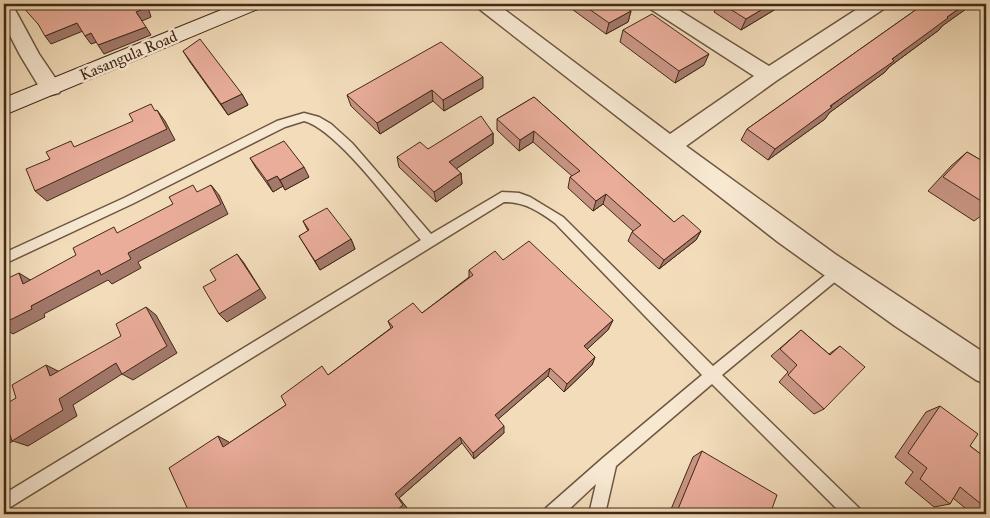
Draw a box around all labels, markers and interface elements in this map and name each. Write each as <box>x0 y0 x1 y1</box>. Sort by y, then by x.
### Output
street label: Kasangula Road <box>77 26 180 85</box>

